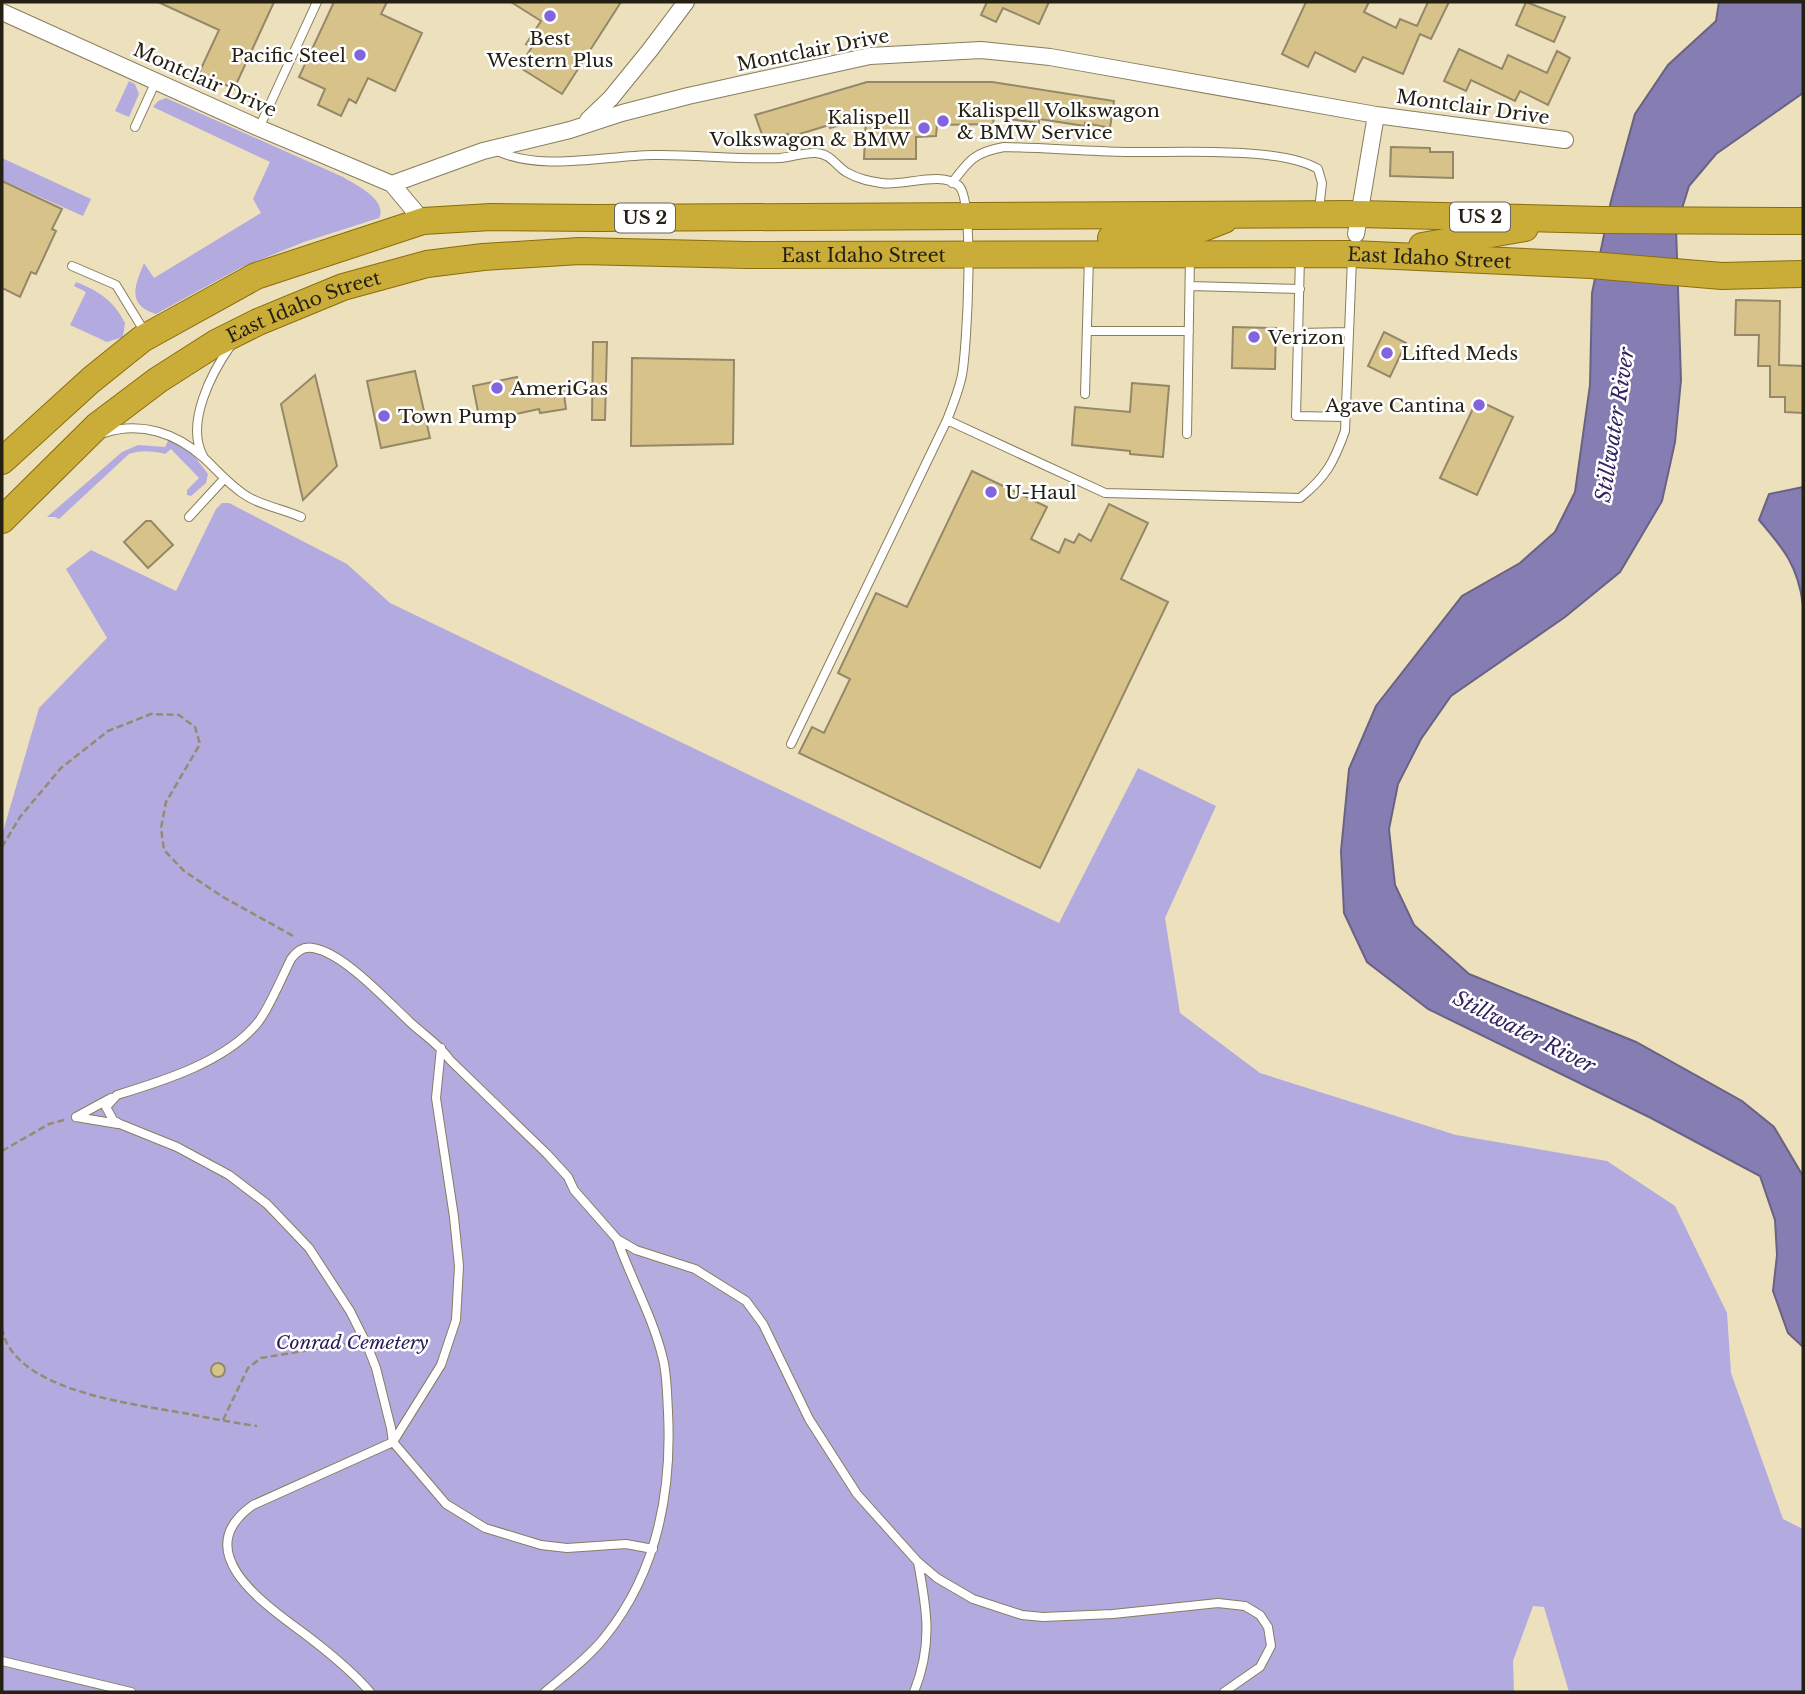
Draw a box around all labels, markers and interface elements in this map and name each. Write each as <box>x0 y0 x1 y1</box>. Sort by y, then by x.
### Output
marker: Best Western Plus <box>542 8 558 24</box>
street label: Montclair Drive <box>735 24 891 76</box>
place label: Best Western Plus <box>486 27 613 72</box>
street label: Montclair Drive <box>130 38 280 122</box>
place label: Pacific Steel <box>231 44 346 67</box>
marker: Pacific Steel <box>352 47 368 63</box>
street label: Montclair Drive <box>1395 85 1551 129</box>
place label: Kalispell Volkswagon & BMW Service <box>957 99 1160 144</box>
place label: Kalispell Volkswagon & BMW <box>708 106 911 151</box>
marker: Kalispell Volkswagon & BMW Service <box>935 113 951 129</box>
marker: Kalispell Volkswagon & BMW <box>916 120 932 136</box>
road number: US 2 <box>1450 202 1510 232</box>
road number: US 2 <box>615 204 675 232</box>
street label: East Idaho Street <box>1347 242 1513 273</box>
street label: East Idaho Street <box>781 243 947 266</box>
street label: East Idaho Street <box>222 266 384 348</box>
place label: Verizon <box>1267 326 1344 349</box>
marker: Verizon <box>1246 329 1262 345</box>
place label: Lifted Meds <box>1401 342 1518 365</box>
water label: Stillwater River <box>1590 344 1640 504</box>
marker: Lifted Meds <box>1379 345 1395 361</box>
place label: AmeriGas <box>510 377 608 400</box>
marker: AmeriGas <box>489 380 505 396</box>
place label: Agave Cantina <box>1324 394 1465 417</box>
marker: Agave Cantina <box>1471 397 1487 413</box>
place label: Town Pump <box>398 405 517 428</box>
marker: Town Pump <box>376 408 392 424</box>
place label: U-Haul <box>1005 481 1077 504</box>
marker: U-Haul <box>983 484 999 500</box>
water label: Stillwater River <box>1448 985 1601 1080</box>
park label: Conrad Cemetery <box>276 1331 429 1354</box>

